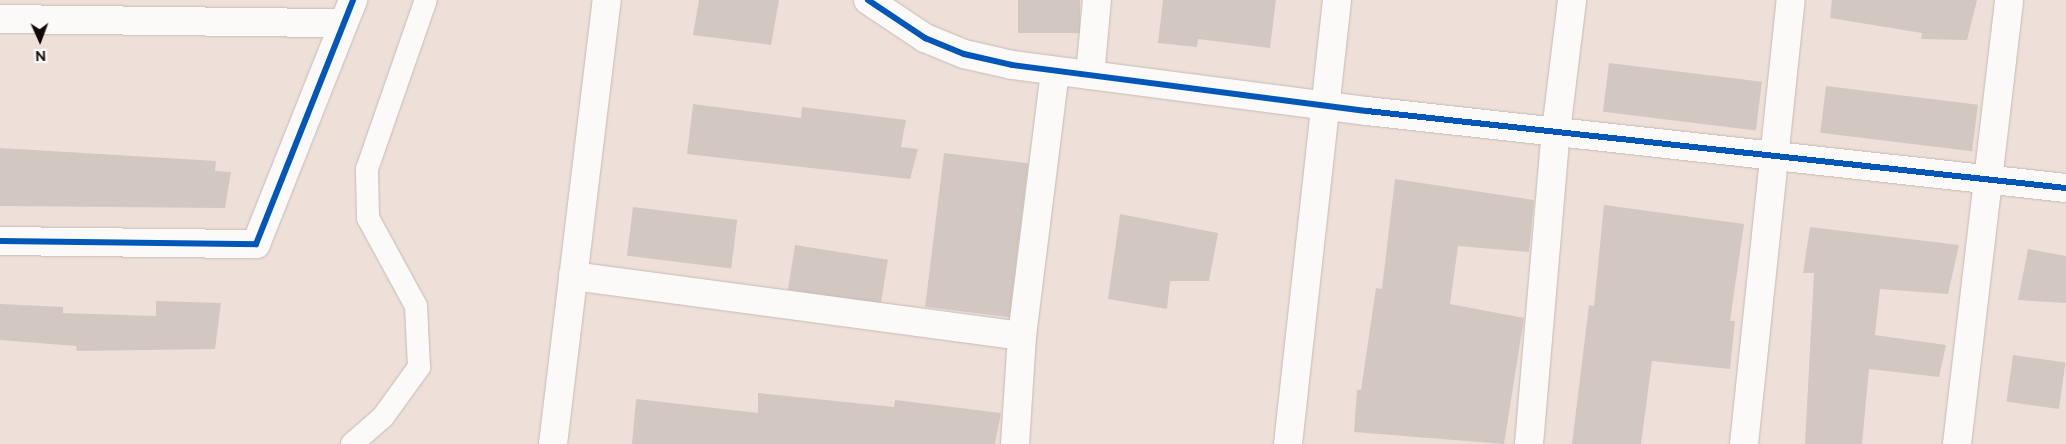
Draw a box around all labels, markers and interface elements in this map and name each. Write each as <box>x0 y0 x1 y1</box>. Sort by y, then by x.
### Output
north arrow <box>15 15 65 65</box>
text: N <box>35 47 46 64</box>

